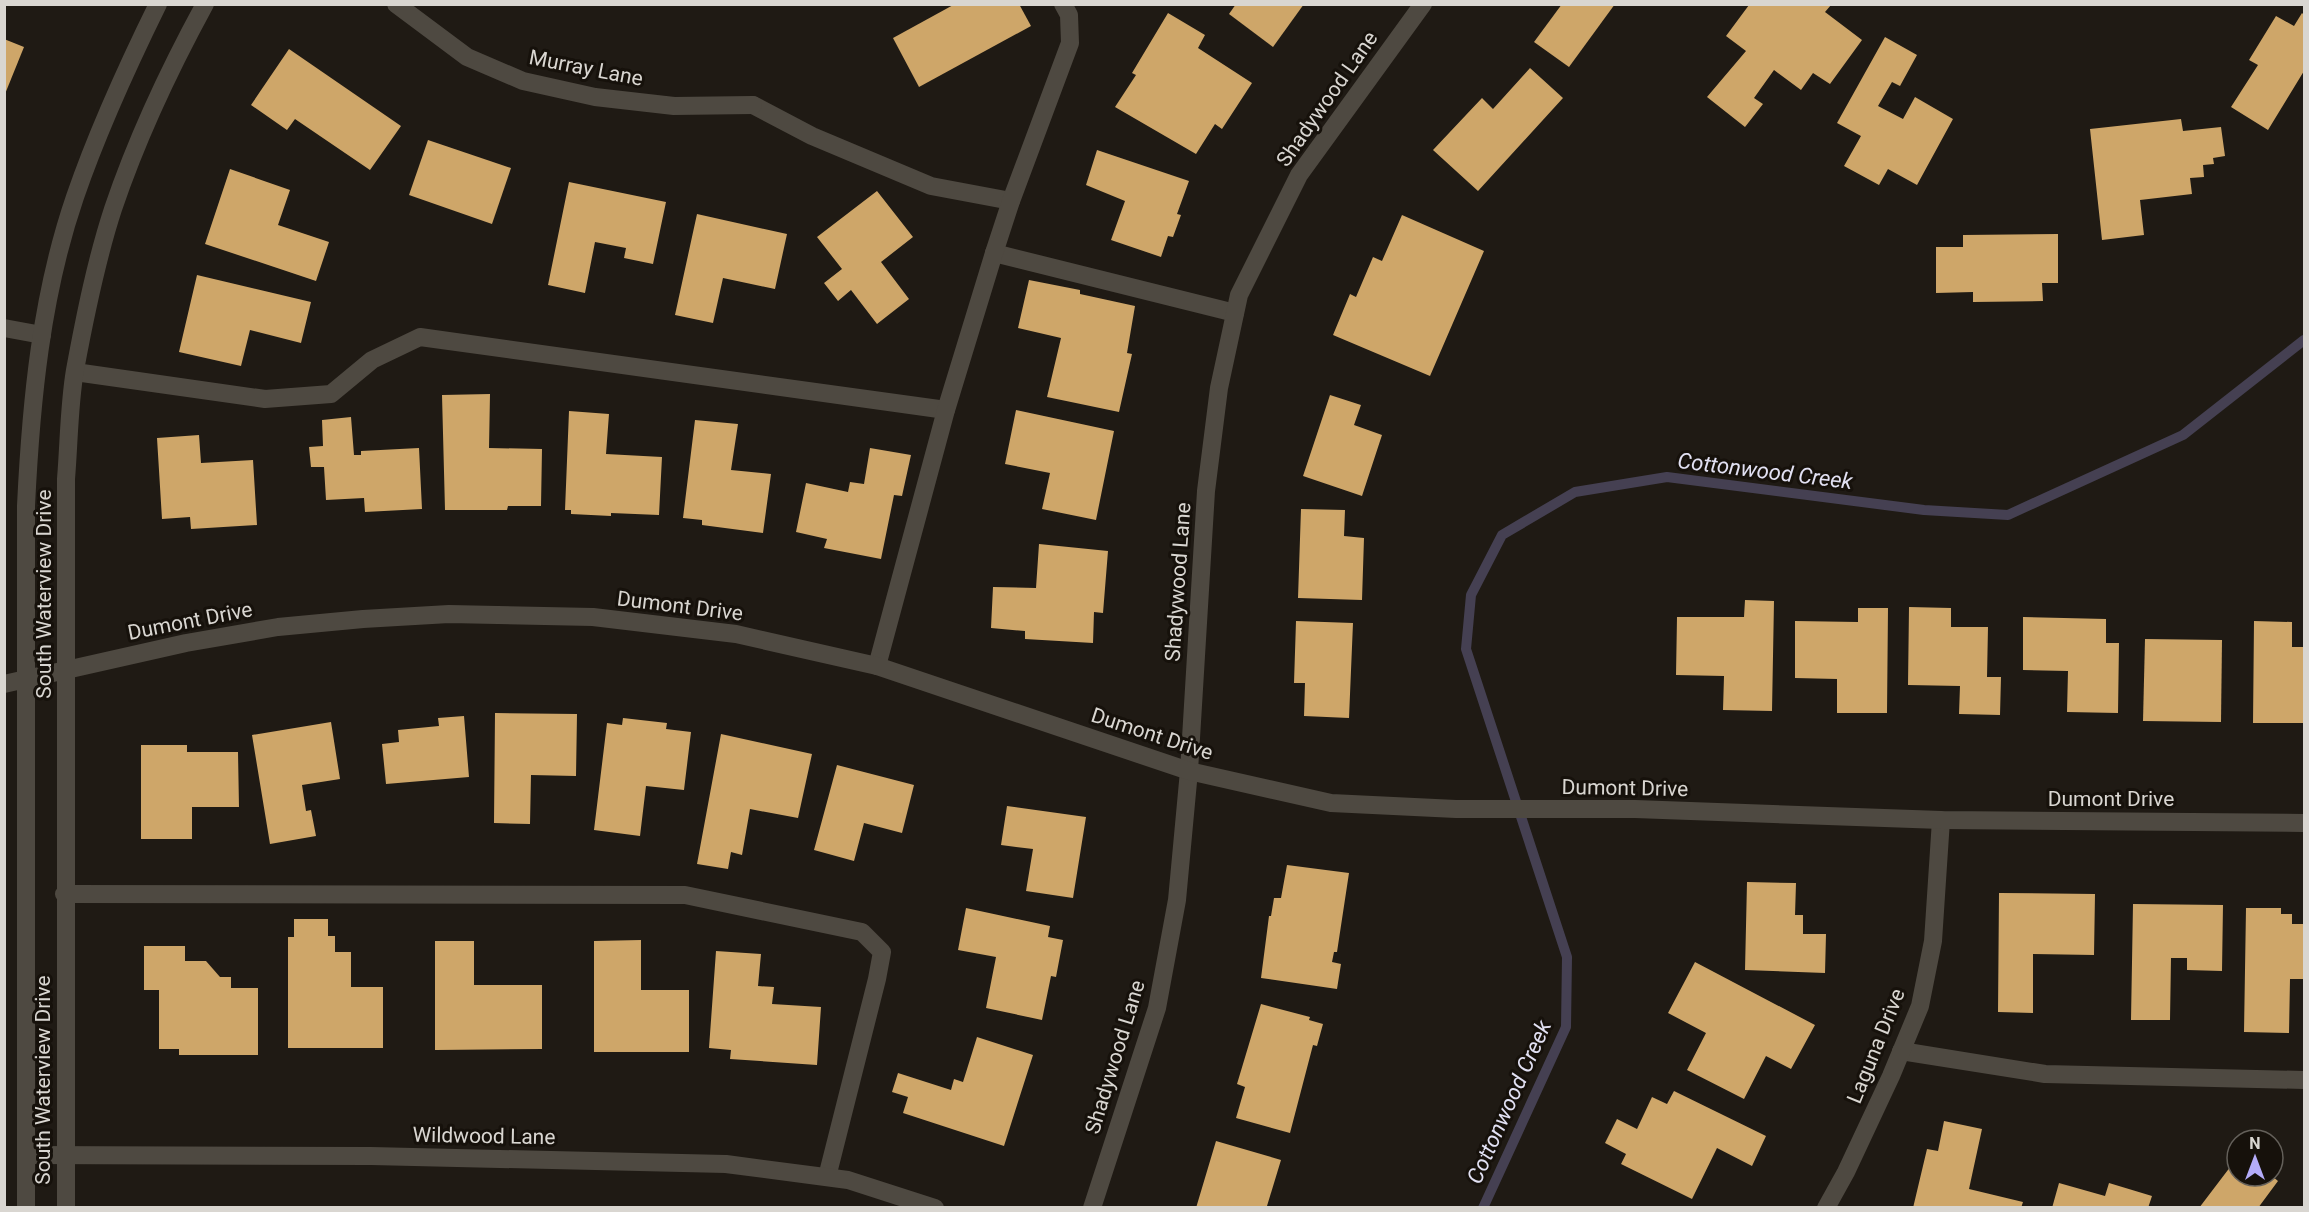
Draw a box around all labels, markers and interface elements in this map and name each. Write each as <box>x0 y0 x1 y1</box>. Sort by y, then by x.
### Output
street label: Shadywood Lane <box>1271 27 1383 171</box>
street label: Murray Lane <box>527 45 645 91</box>
water label: Cottonwood Creek <box>1676 448 1855 494</box>
street label: South Waterview Drive <box>32 489 56 699</box>
street label: Shadywood Lane <box>1160 502 1196 662</box>
street label: Dumont Drive <box>616 586 744 626</box>
street label: Dumont Drive <box>126 597 254 645</box>
street label: Dumont Drive <box>1088 703 1216 765</box>
street label: Dumont Drive <box>1561 775 1689 801</box>
street label: Dumont Drive <box>2048 787 2174 811</box>
street label: South Waterview Drive <box>31 975 55 1185</box>
street label: Shadywood Lane <box>1080 977 1150 1137</box>
street label: Laguna Drive <box>1842 985 1910 1107</box>
water label: Cottonwood Creek <box>1462 1015 1557 1187</box>
street label: Wildwood Lane <box>412 1123 556 1149</box>
north arrow <box>2225 1128 2285 1188</box>
text: N <box>2249 1134 2261 1153</box>

